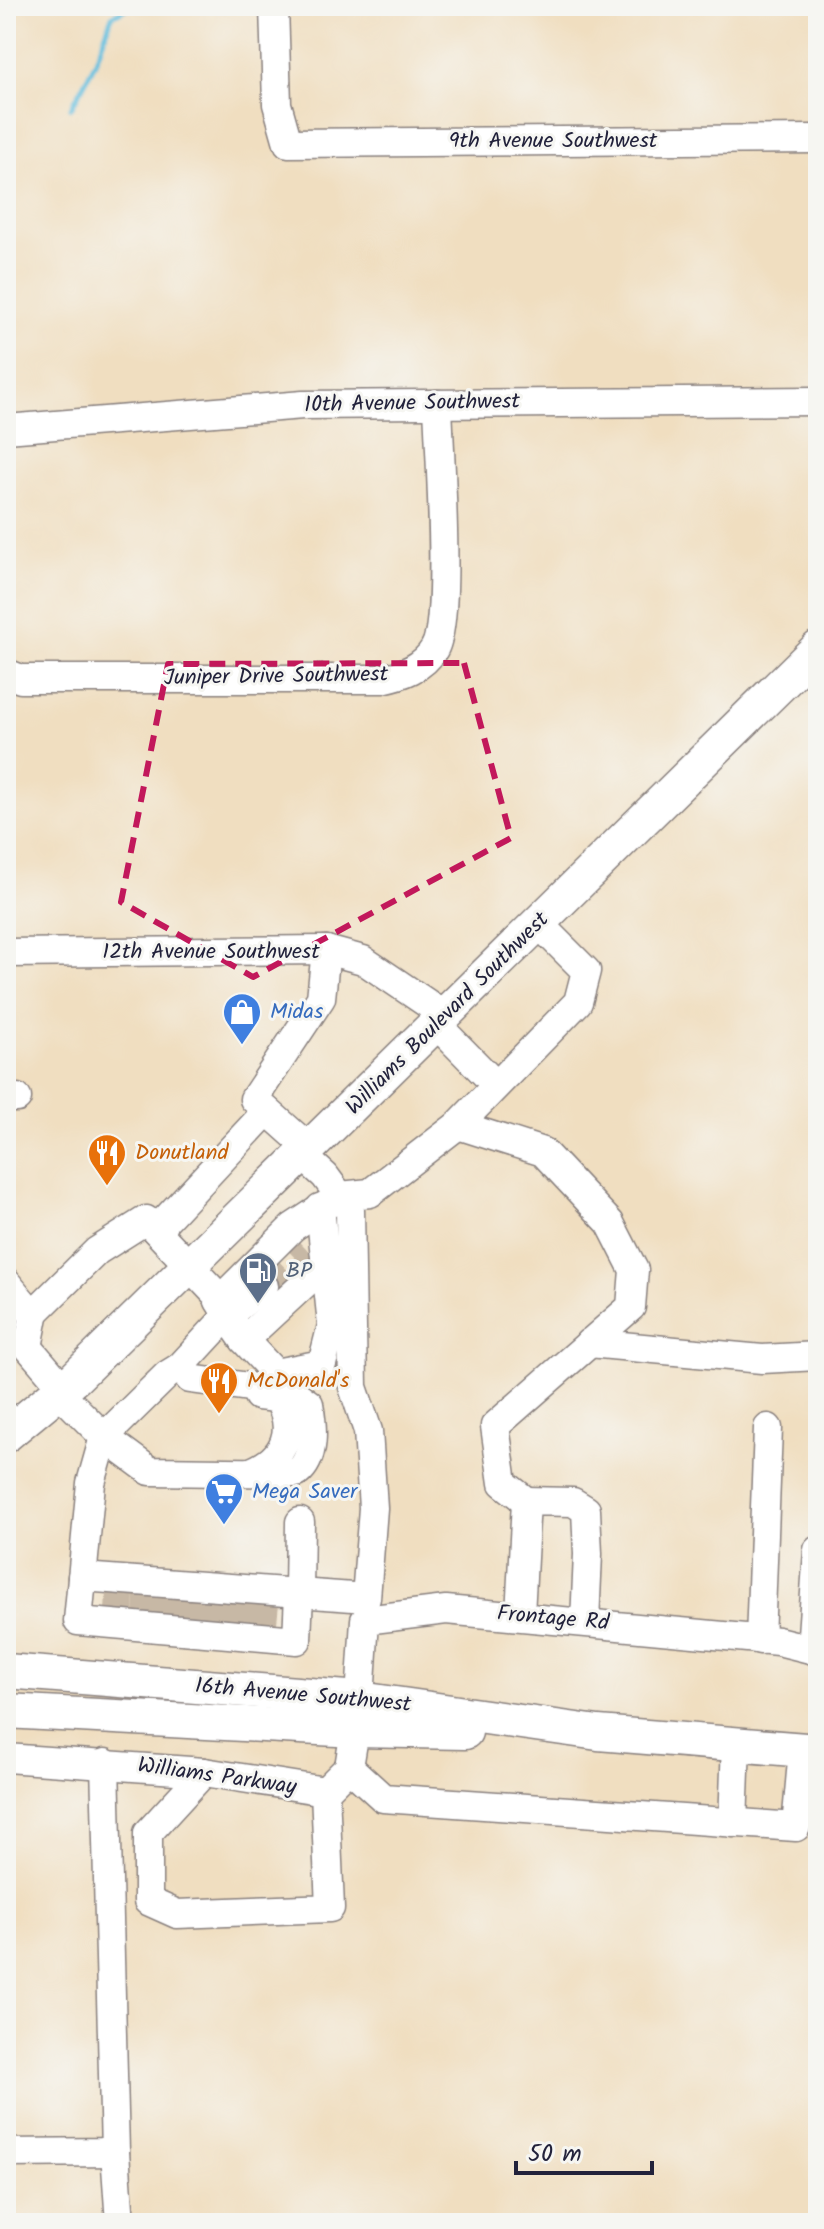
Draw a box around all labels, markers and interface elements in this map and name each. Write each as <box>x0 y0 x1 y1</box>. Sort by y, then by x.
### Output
street label: 9th Avenue Southwest <box>449 124 658 159</box>
street label: 10th Avenue Southwest <box>304 385 521 423</box>
street label: Juniper Drive Southwest <box>164 658 389 696</box>
street label: Williams Boulevard Southwest <box>338 904 558 1124</box>
street label: 12th Avenue Southwest <box>102 935 320 970</box>
shop icon: Midas <box>221 991 263 1046</box>
place label: Midas <box>270 995 324 1030</box>
restaurant icon: Donutland <box>86 1132 128 1187</box>
place label: Donutland <box>135 1136 229 1171</box>
fuel station icon: BP <box>237 1250 279 1305</box>
place label: BP <box>286 1254 313 1289</box>
restaurant icon: McDonald's <box>198 1360 240 1415</box>
place label: McDonald's <box>247 1364 350 1399</box>
supermarket icon: Mega Saver <box>203 1471 245 1526</box>
place label: Mega Saver <box>252 1475 359 1510</box>
street label: Frontage Rd <box>496 1597 611 1641</box>
street label: 16th Avenue Southwest <box>193 1669 413 1723</box>
street label: Williams Parkway <box>135 1749 299 1806</box>
scale bar <box>516 2125 652 2175</box>
text: 50 m <box>528 2135 582 2174</box>

